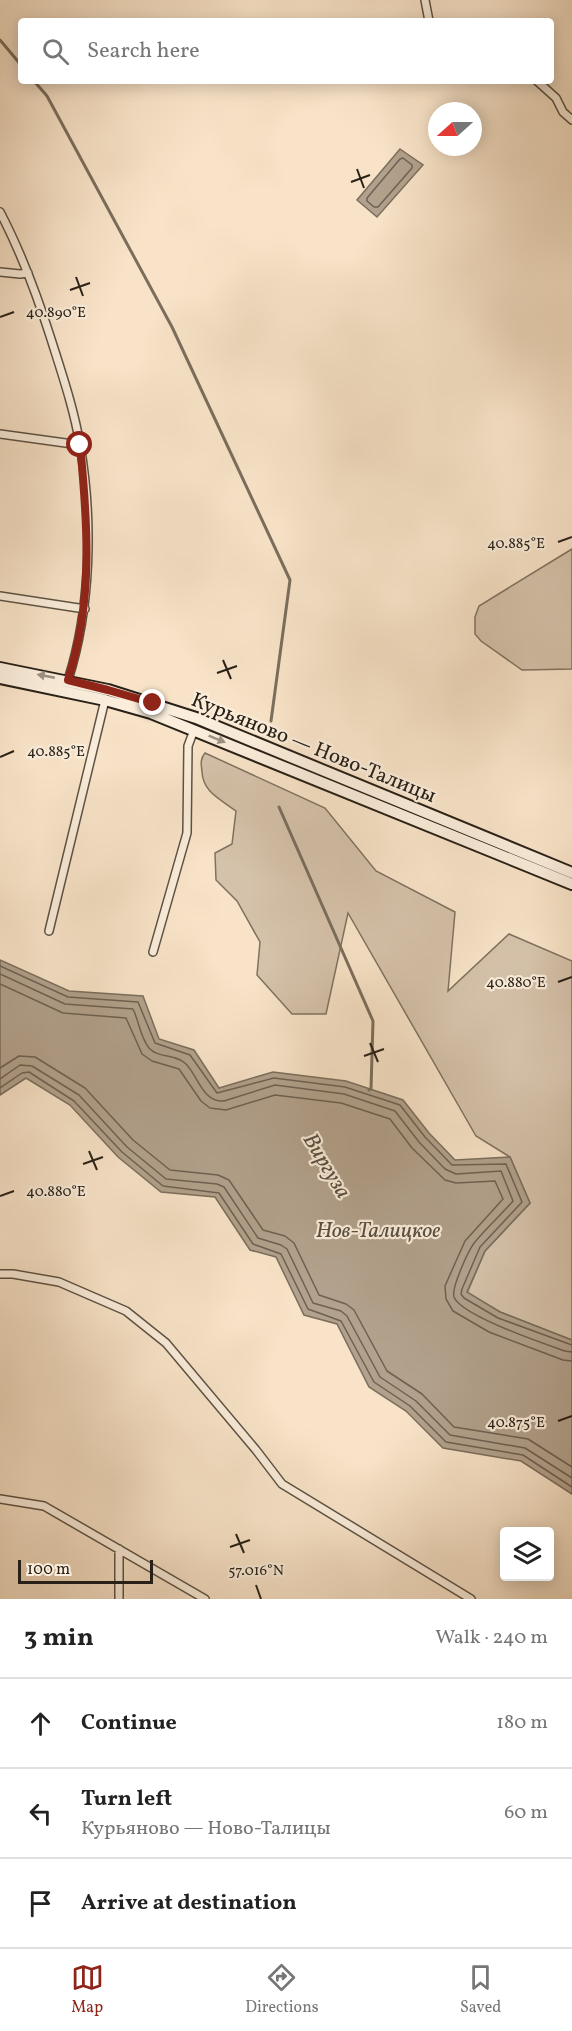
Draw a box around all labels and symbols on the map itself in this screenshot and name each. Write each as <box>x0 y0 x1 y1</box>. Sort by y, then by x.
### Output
north arrow <box>428 102 482 156</box>
text: 40.890°E <box>26 303 86 324</box>
route start <box>66 431 92 457</box>
text: 40.885°E <box>487 534 545 555</box>
one-way arrow <box>37 671 56 680</box>
street label: Курьяново — Ново-Талицы <box>187 686 441 811</box>
route end <box>139 689 165 715</box>
one-way arrow <box>209 734 227 744</box>
text: 40.885°E <box>27 742 85 763</box>
text: 40.880°E <box>486 973 546 994</box>
water label: Виргуза <box>294 1128 358 1205</box>
text: 40.880°E <box>26 1182 86 1203</box>
water label: Нов-Талицкое <box>316 1216 440 1247</box>
text: 40.875°E <box>487 1413 545 1434</box>
scale bar <box>18 1557 153 1584</box>
text: 57.016°N <box>228 1561 284 1582</box>

